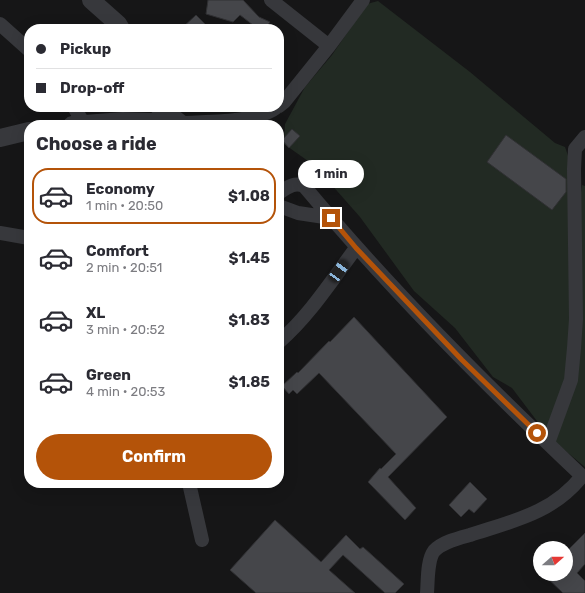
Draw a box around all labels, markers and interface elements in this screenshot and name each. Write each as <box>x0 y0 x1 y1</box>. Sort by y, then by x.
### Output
text: Pickup <box>60 40 111 58</box>
text: Drop-off <box>60 79 124 97</box>
text: Choose a ride <box>36 133 157 155</box>
callout: 1 min <box>298 160 364 188</box>
text: 1 min <box>314 166 348 181</box>
icon: car <box>38 178 74 214</box>
text: Economy <box>86 180 155 198</box>
text: $1.08 <box>228 187 270 205</box>
text: 1 min · 20:50 <box>86 198 163 213</box>
route end <box>322 209 340 227</box>
icon: car <box>38 240 74 276</box>
text: Comfort <box>86 242 149 260</box>
text: $1.45 <box>228 249 270 267</box>
car <box>327 258 351 284</box>
text: 2 min · 20:51 <box>86 260 162 275</box>
icon: car <box>38 302 74 338</box>
text: XL <box>86 304 105 322</box>
text: $1.83 <box>228 311 270 329</box>
text: 3 min · 20:52 <box>86 322 165 337</box>
icon: car <box>38 364 74 400</box>
text: Green <box>86 366 131 384</box>
text: $1.85 <box>228 373 270 391</box>
text: 4 min · 20:53 <box>86 384 165 399</box>
route start <box>528 424 546 442</box>
button: Confirm <box>36 434 272 480</box>
north arrow <box>533 541 573 581</box>
map controls <box>533 541 573 581</box>

